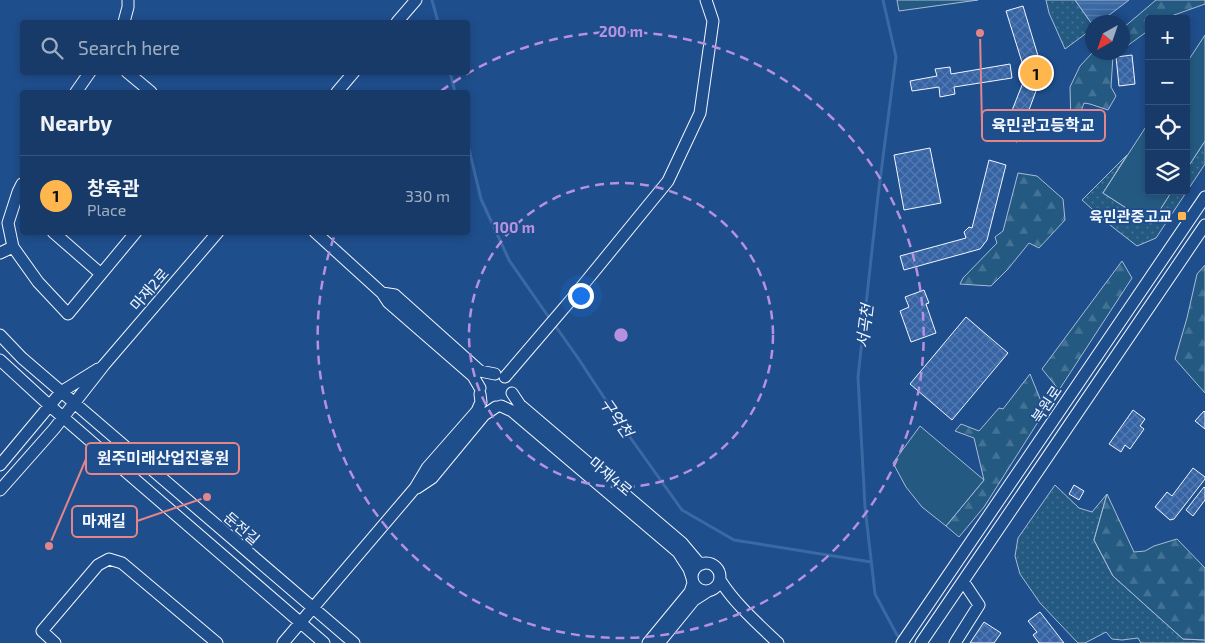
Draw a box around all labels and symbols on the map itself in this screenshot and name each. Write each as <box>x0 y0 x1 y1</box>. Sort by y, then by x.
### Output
north arrow <box>1085 15 1130 60</box>
text: 200 m <box>599 22 643 40</box>
pin: 1 <box>1020 54 1052 92</box>
callout: 육민관고등학교 <box>982 110 1105 141</box>
text: 육민관고등학교 <box>991 115 1095 134</box>
place label: 육민관중고교 <box>1089 207 1172 225</box>
marker: 육민관중고교 <box>1176 210 1188 222</box>
text: 100 m <box>493 218 535 236</box>
street label: 마재2로 <box>126 264 172 314</box>
your location <box>568 283 594 309</box>
water label: 서곡천 <box>852 301 876 349</box>
centre of rings <box>612 326 630 344</box>
street label: 북원로 <box>1027 382 1065 426</box>
water label: 구억천 <box>597 393 639 442</box>
callout: 원주미래산업진흥원 <box>86 443 239 474</box>
text: 원주미래산업진흥원 <box>97 448 229 467</box>
street label: 마재4로 <box>586 453 636 499</box>
callout: 마재길 <box>72 506 137 537</box>
street label: 둔전길 <box>220 508 264 548</box>
text: 마재길 <box>82 511 126 530</box>

